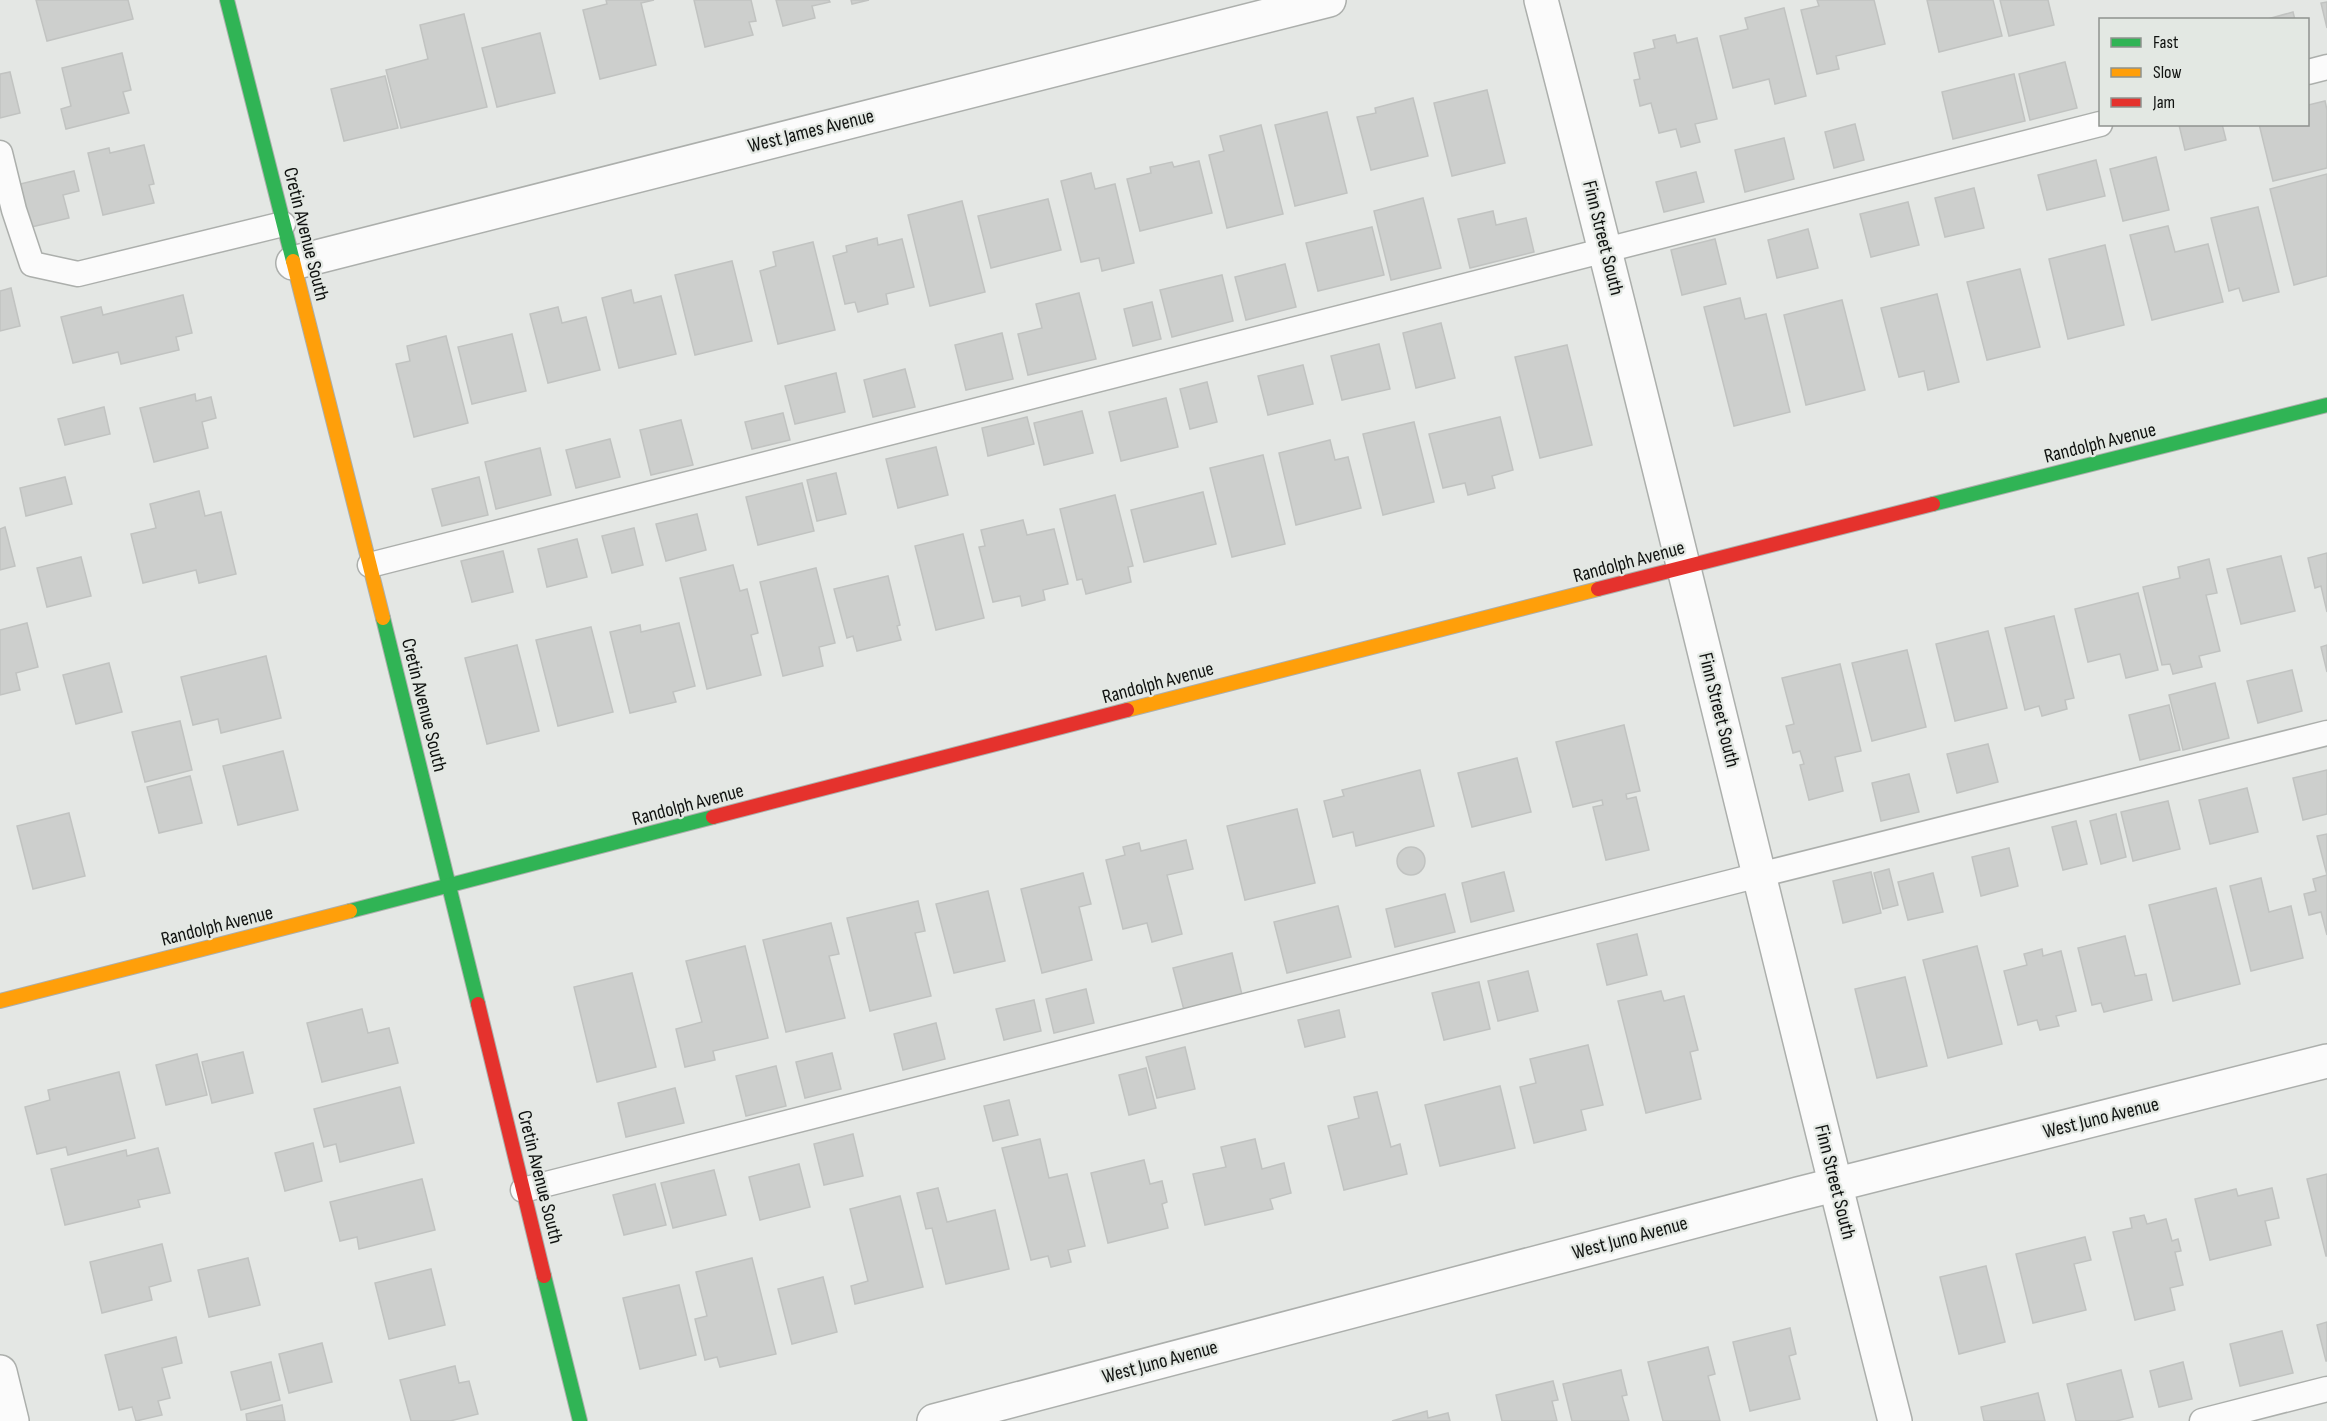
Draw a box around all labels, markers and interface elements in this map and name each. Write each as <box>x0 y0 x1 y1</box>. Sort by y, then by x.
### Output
legend <box>2099 18 2309 126</box>
text: Fast <box>2153 32 2179 53</box>
text: Slow <box>2153 62 2182 83</box>
text: Jam <box>2152 92 2175 113</box>
street label: West James Avenue <box>745 104 877 158</box>
street label: Cretin Avenue South <box>278 165 334 303</box>
street label: Finn Street South <box>1577 178 1629 298</box>
street label: Randolph Avenue <box>2042 418 2158 468</box>
street label: Randolph Avenue <box>1571 536 1687 588</box>
street label: Cretin Avenue South <box>396 636 452 774</box>
street label: Finn Street South <box>1693 650 1745 770</box>
street label: Randolph Avenue <box>1100 657 1216 709</box>
street label: Randolph Avenue <box>630 779 746 831</box>
street label: Randolph Avenue <box>159 901 275 951</box>
street label: West Juno Avenue <box>2041 1092 2161 1144</box>
street label: Cretin Avenue South <box>512 1108 568 1246</box>
street label: Finn Street South <box>1809 1122 1861 1242</box>
street label: West Juno Avenue <box>1570 1211 1690 1265</box>
street label: West Juno Avenue <box>1100 1335 1220 1389</box>

